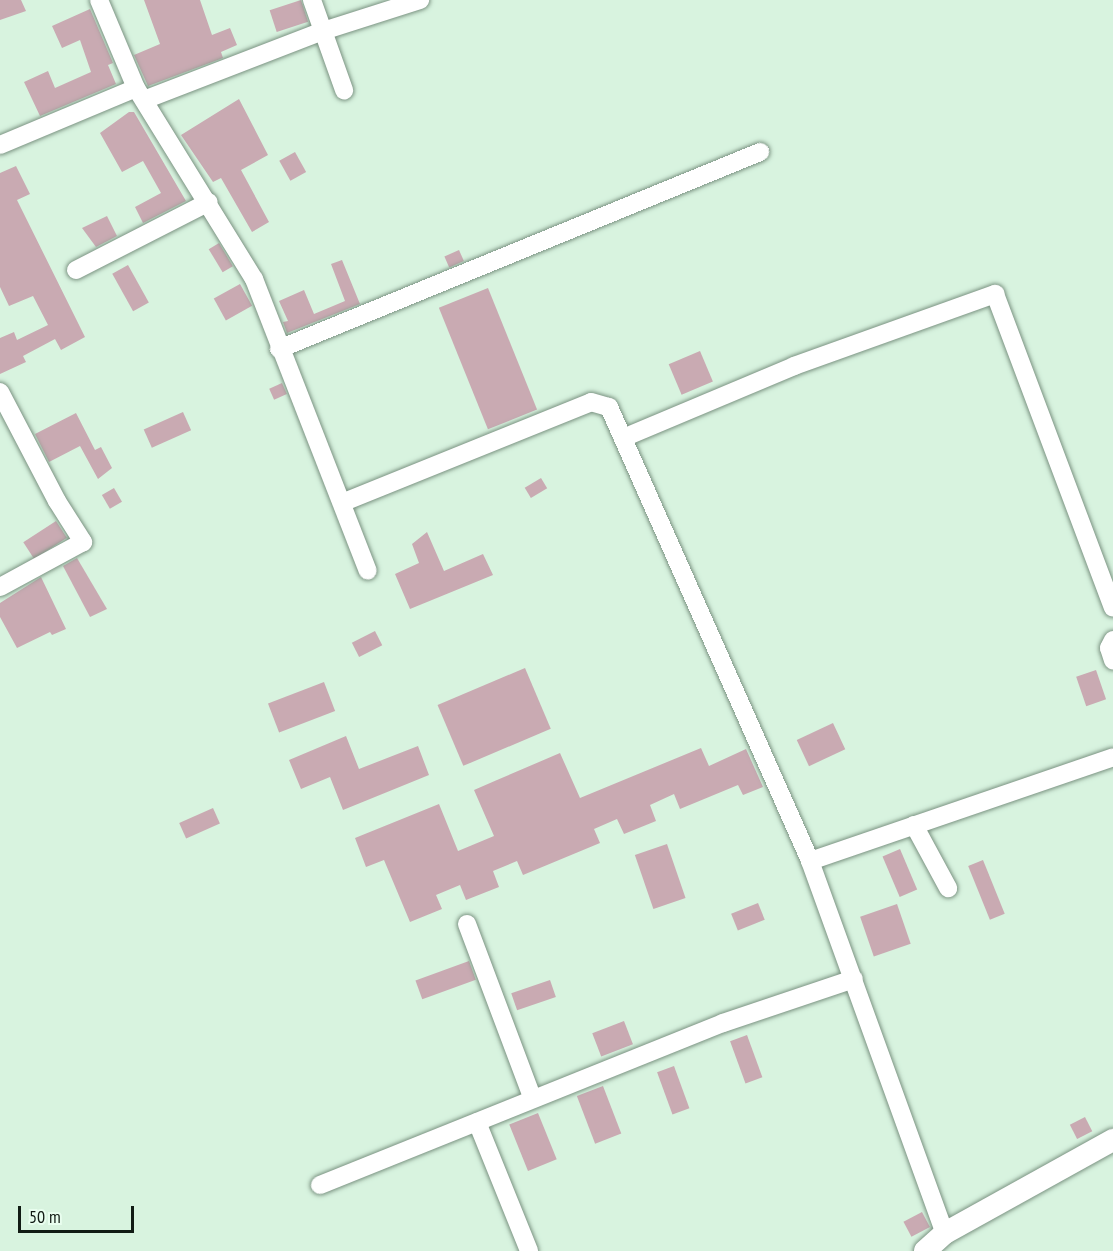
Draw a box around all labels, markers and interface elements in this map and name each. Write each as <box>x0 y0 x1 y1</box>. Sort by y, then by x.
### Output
scale bar <box>21 1194 136 1232</box>
text: 50 m <box>29 1205 61 1228</box>

